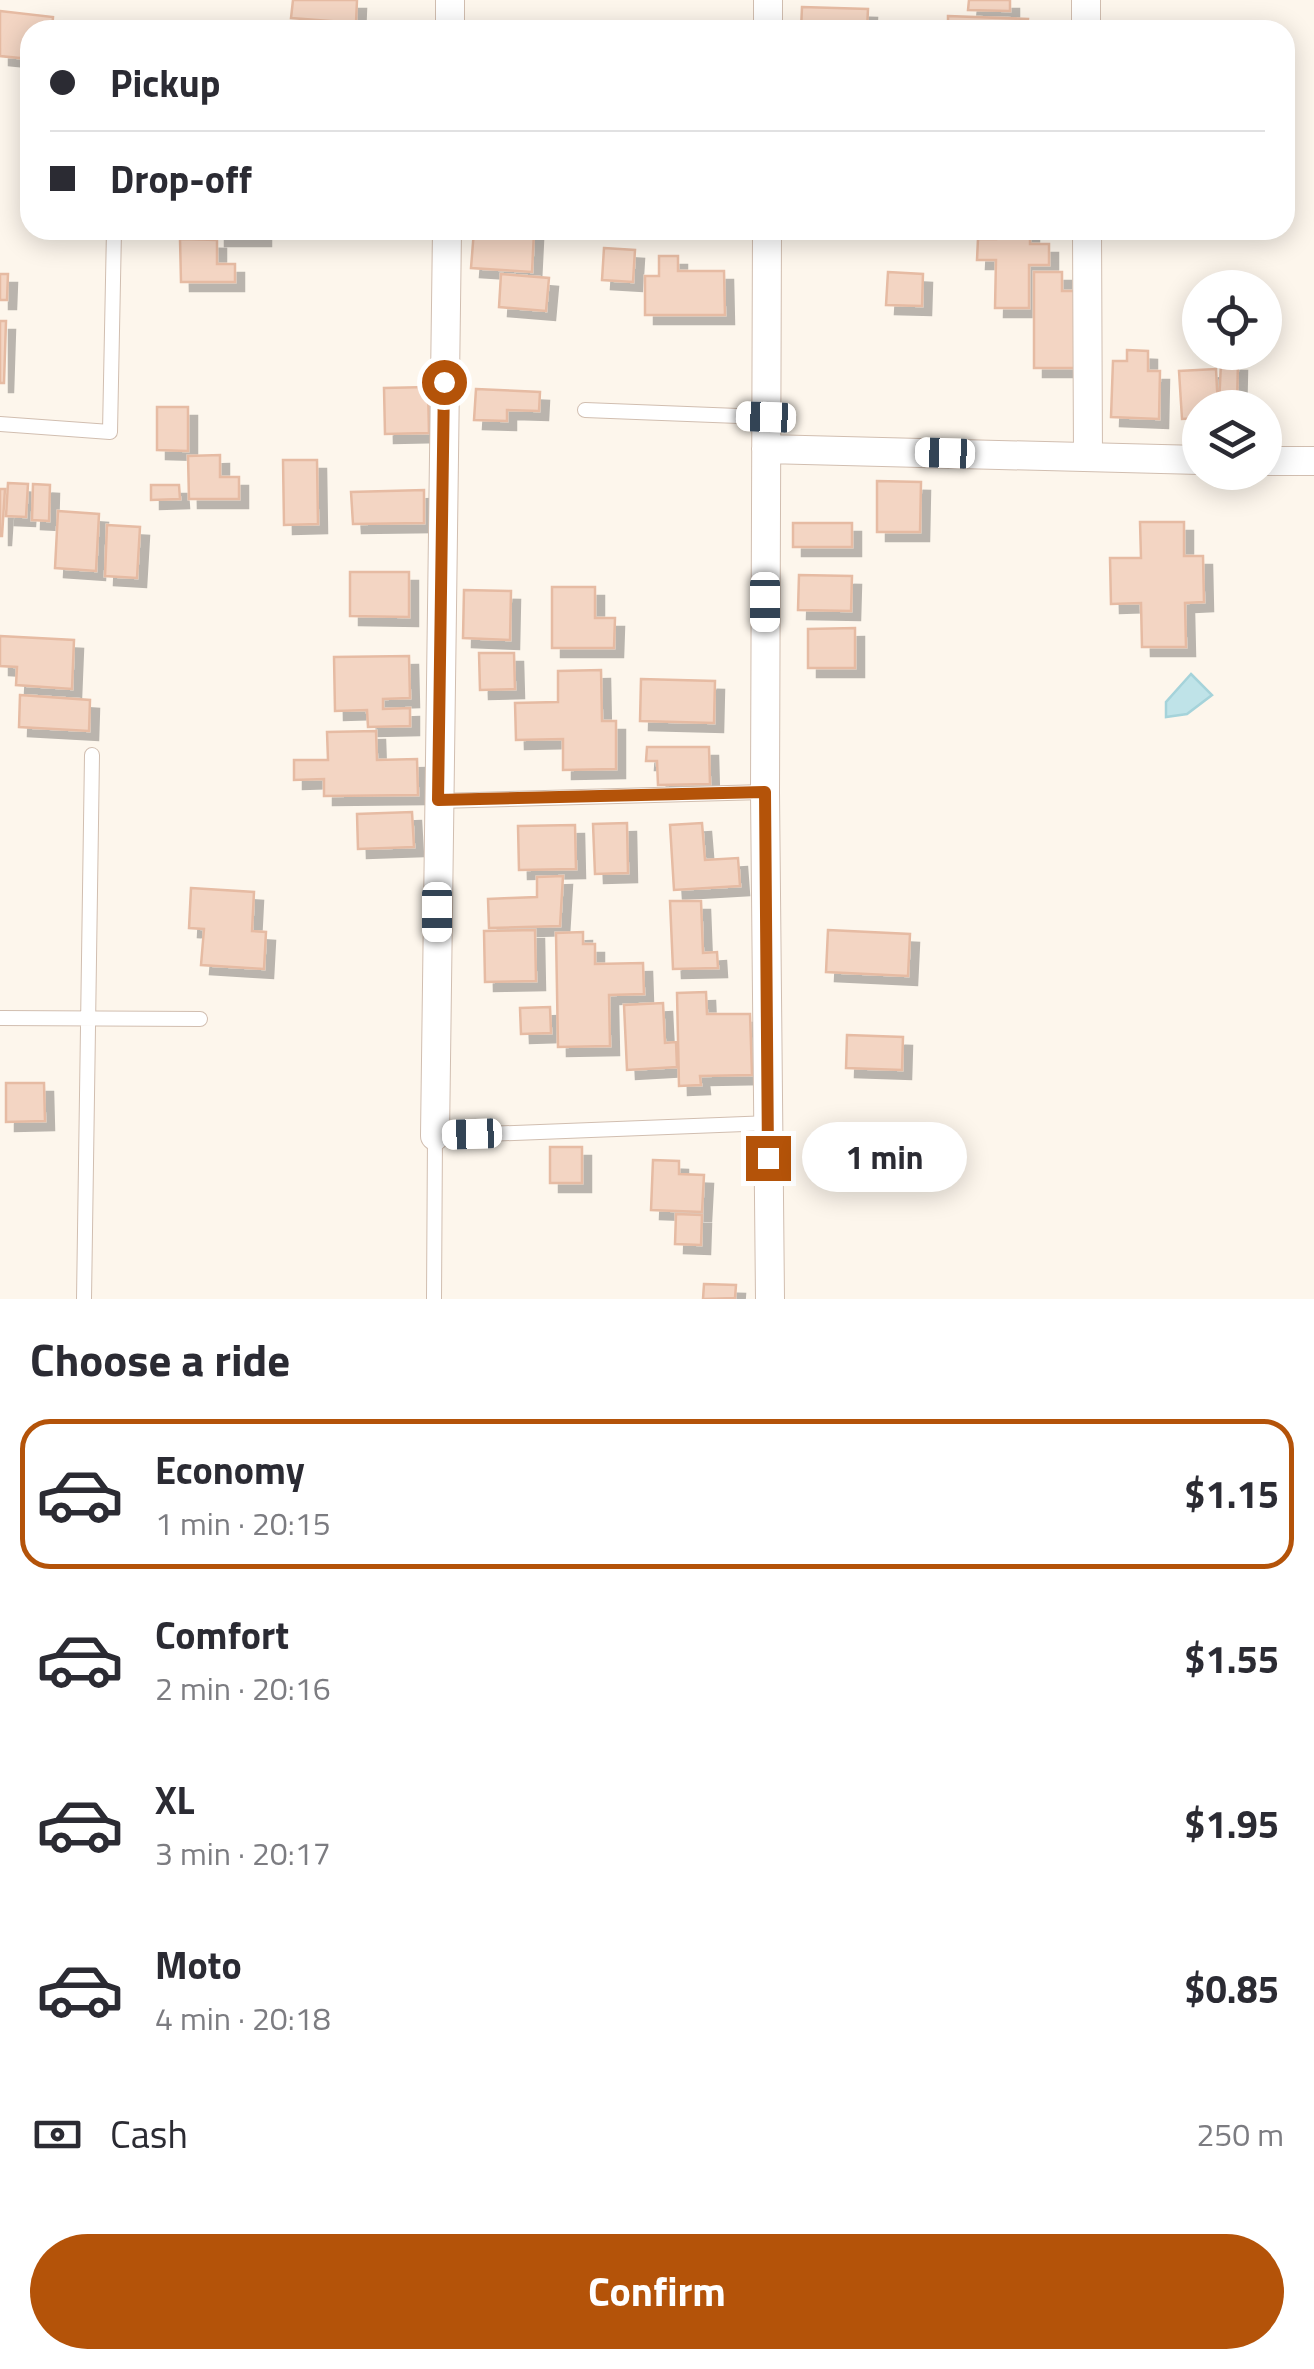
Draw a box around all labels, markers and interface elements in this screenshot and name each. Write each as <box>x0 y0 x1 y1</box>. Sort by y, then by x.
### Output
text: Pickup <box>110 54 220 112</box>
text: Drop-off <box>110 150 252 208</box>
map controls <box>1182 270 1282 490</box>
button: locate <box>1182 270 1282 370</box>
route start <box>422 360 467 405</box>
button: layers <box>1182 390 1282 490</box>
car <box>735 401 797 433</box>
car <box>914 437 976 469</box>
car <box>750 572 780 632</box>
car <box>422 882 452 942</box>
car <box>441 1118 503 1150</box>
callout: 1 min <box>803 1123 968 1193</box>
text: 1 min <box>846 1133 923 1181</box>
route end <box>746 1136 791 1181</box>
text: Choose a ride <box>30 1325 290 1393</box>
text: Economy <box>155 1441 305 1499</box>
icon: car <box>35 1449 125 1539</box>
text: $1.15 <box>1184 1465 1279 1523</box>
text: 1 min · 20:15 <box>155 1499 331 1547</box>
text: Comfort <box>155 1606 289 1664</box>
icon: car <box>35 1614 125 1704</box>
text: $1.55 <box>1184 1630 1279 1688</box>
text: 2 min · 20:16 <box>155 1664 331 1712</box>
text: XL <box>155 1771 195 1829</box>
icon: car <box>35 1779 125 1869</box>
text: $1.95 <box>1184 1795 1279 1853</box>
text: 3 min · 20:17 <box>155 1829 331 1877</box>
text: Moto <box>155 1936 242 1994</box>
icon: car <box>35 1944 125 2034</box>
text: $0.85 <box>1184 1960 1279 2018</box>
text: 4 min · 20:18 <box>155 1994 331 2042</box>
text: Cash <box>110 2105 188 2163</box>
icon: cash <box>30 2107 85 2162</box>
text: 250 m <box>1196 2110 1284 2158</box>
button: Confirm <box>30 2234 1284 2349</box>

